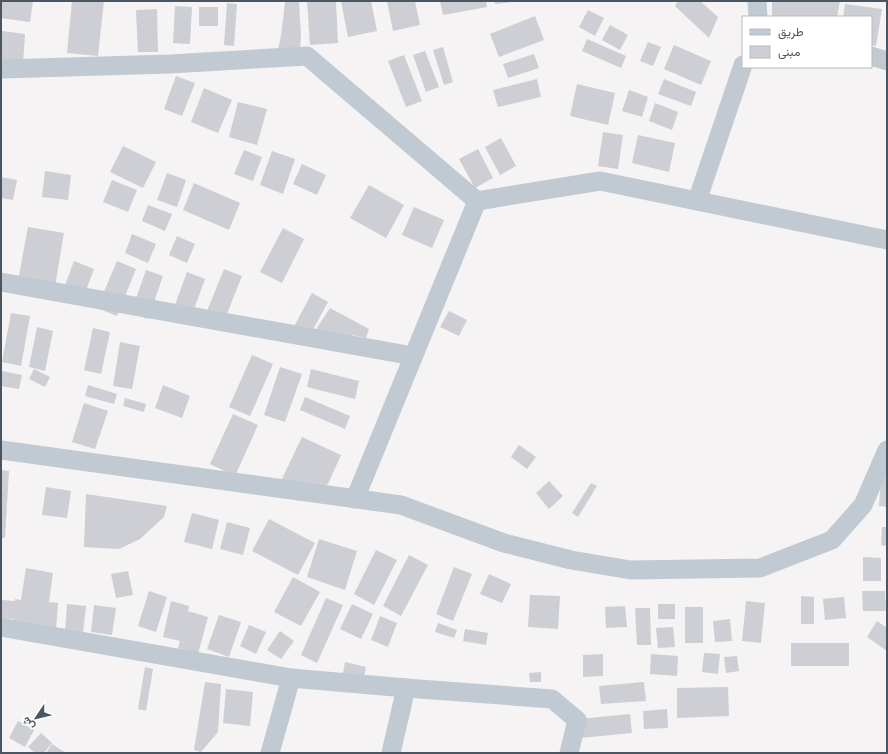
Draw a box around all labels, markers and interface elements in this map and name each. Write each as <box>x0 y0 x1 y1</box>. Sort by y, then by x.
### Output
legend <box>742 16 872 68</box>
text: طريق <box>778 23 804 40</box>
text: مبنى <box>778 43 800 60</box>
north arrow <box>16 698 56 738</box>
text: ش <box>17 714 37 734</box>

